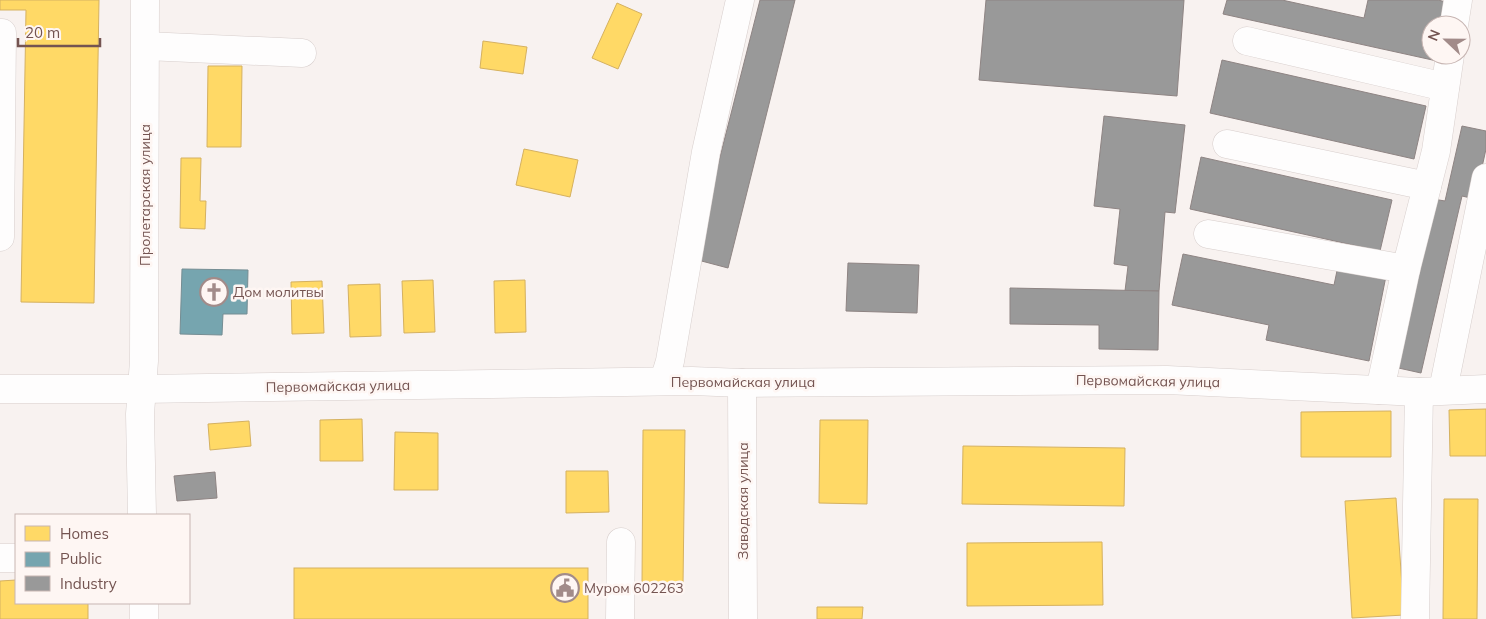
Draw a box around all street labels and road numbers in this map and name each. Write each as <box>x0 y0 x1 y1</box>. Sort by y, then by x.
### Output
street label: Пролетарская улица <box>136 124 154 266</box>
street label: Первомайская улица <box>1076 371 1220 391</box>
street label: Первомайская улица <box>671 373 815 391</box>
street label: Первомайская улица <box>266 376 410 396</box>
street label: Заводская улица <box>734 442 752 560</box>

